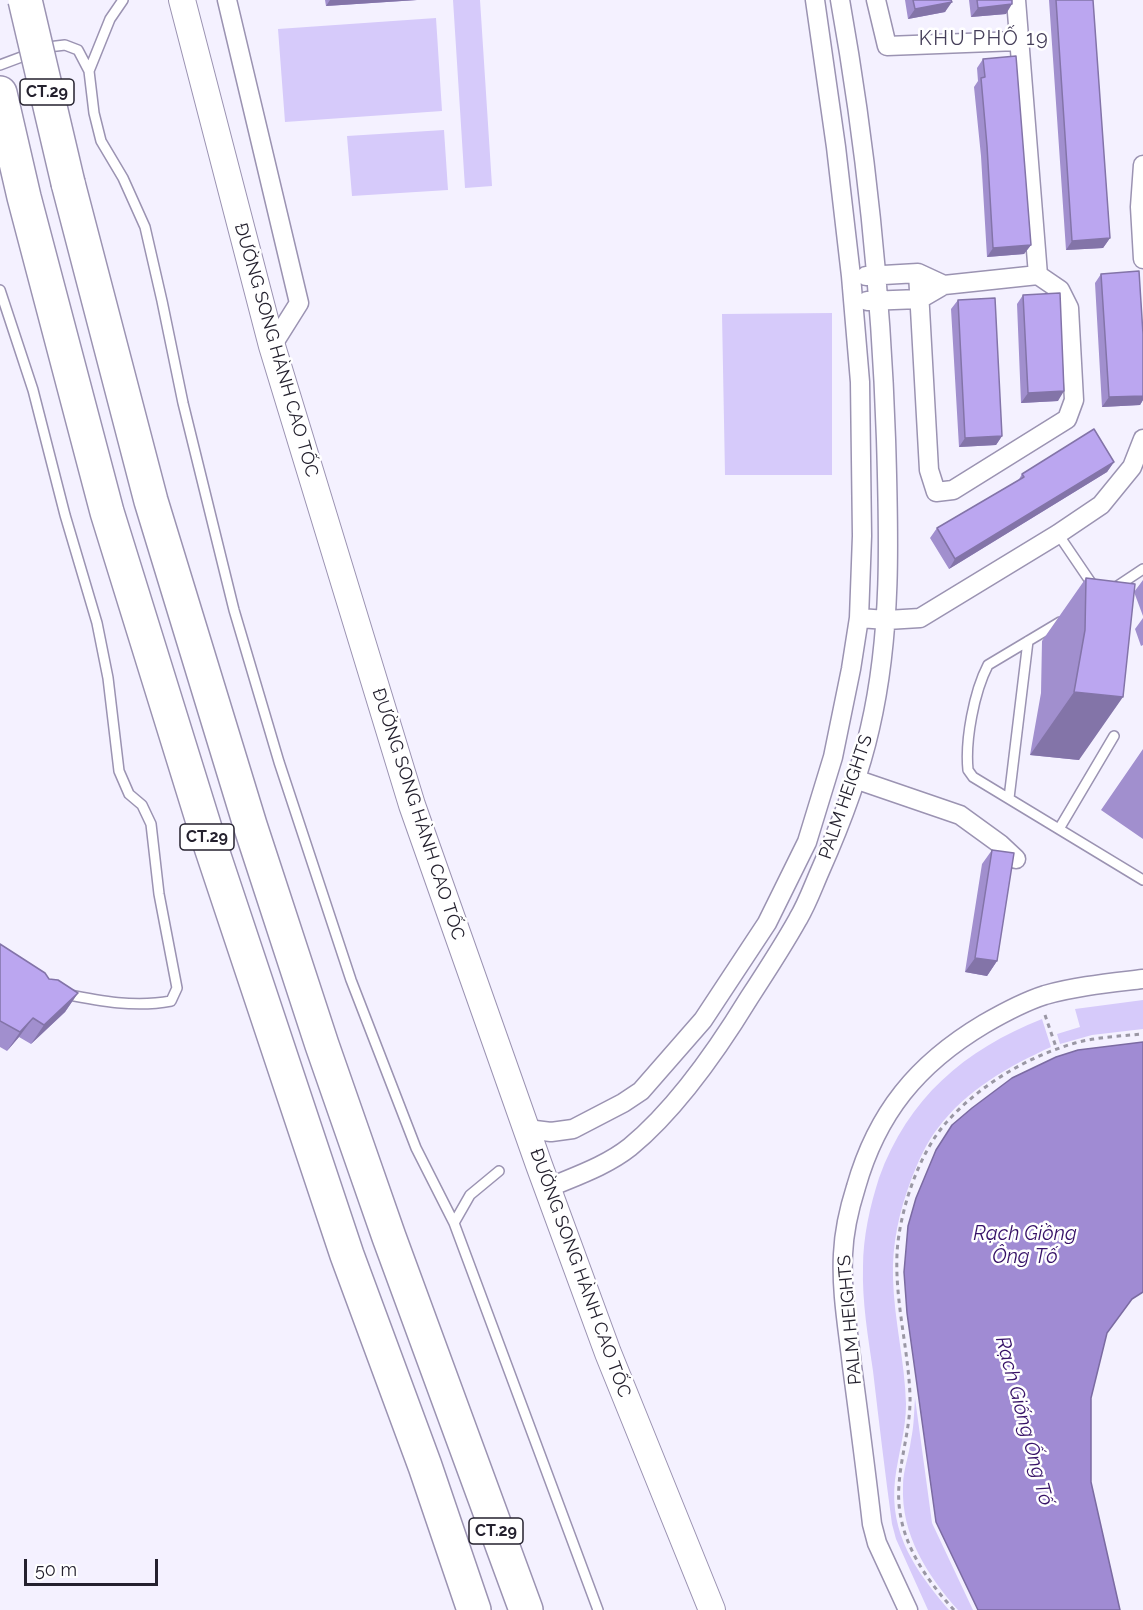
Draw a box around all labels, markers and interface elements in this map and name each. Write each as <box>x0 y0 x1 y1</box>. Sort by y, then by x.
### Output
district label: KHU PHỐ 19 <box>919 27 1049 51</box>
road number: CT.29 <box>20 79 74 105</box>
street label: ĐƯỜNG SONG HÀNH CAO TỐC <box>229 220 323 480</box>
street label: ĐƯỜNG SONG HÀNH CAO TỐC <box>367 685 469 943</box>
street label: PALM HEIGHTS <box>815 732 877 862</box>
road number: CT.29 <box>180 824 234 850</box>
street label: ĐƯỜNG SONG HÀNH CAO TỐC <box>525 1146 635 1400</box>
water label: Rạch Giồng Ông Tố <box>973 1222 1077 1269</box>
street label: PALM HEIGHTS <box>834 1254 866 1386</box>
water label: Rạch Giống Ống Tố <box>990 1334 1058 1508</box>
road number: CT.29 <box>469 1518 523 1544</box>
scale bar <box>27 1547 160 1585</box>
text: 50 m <box>35 1559 77 1580</box>

